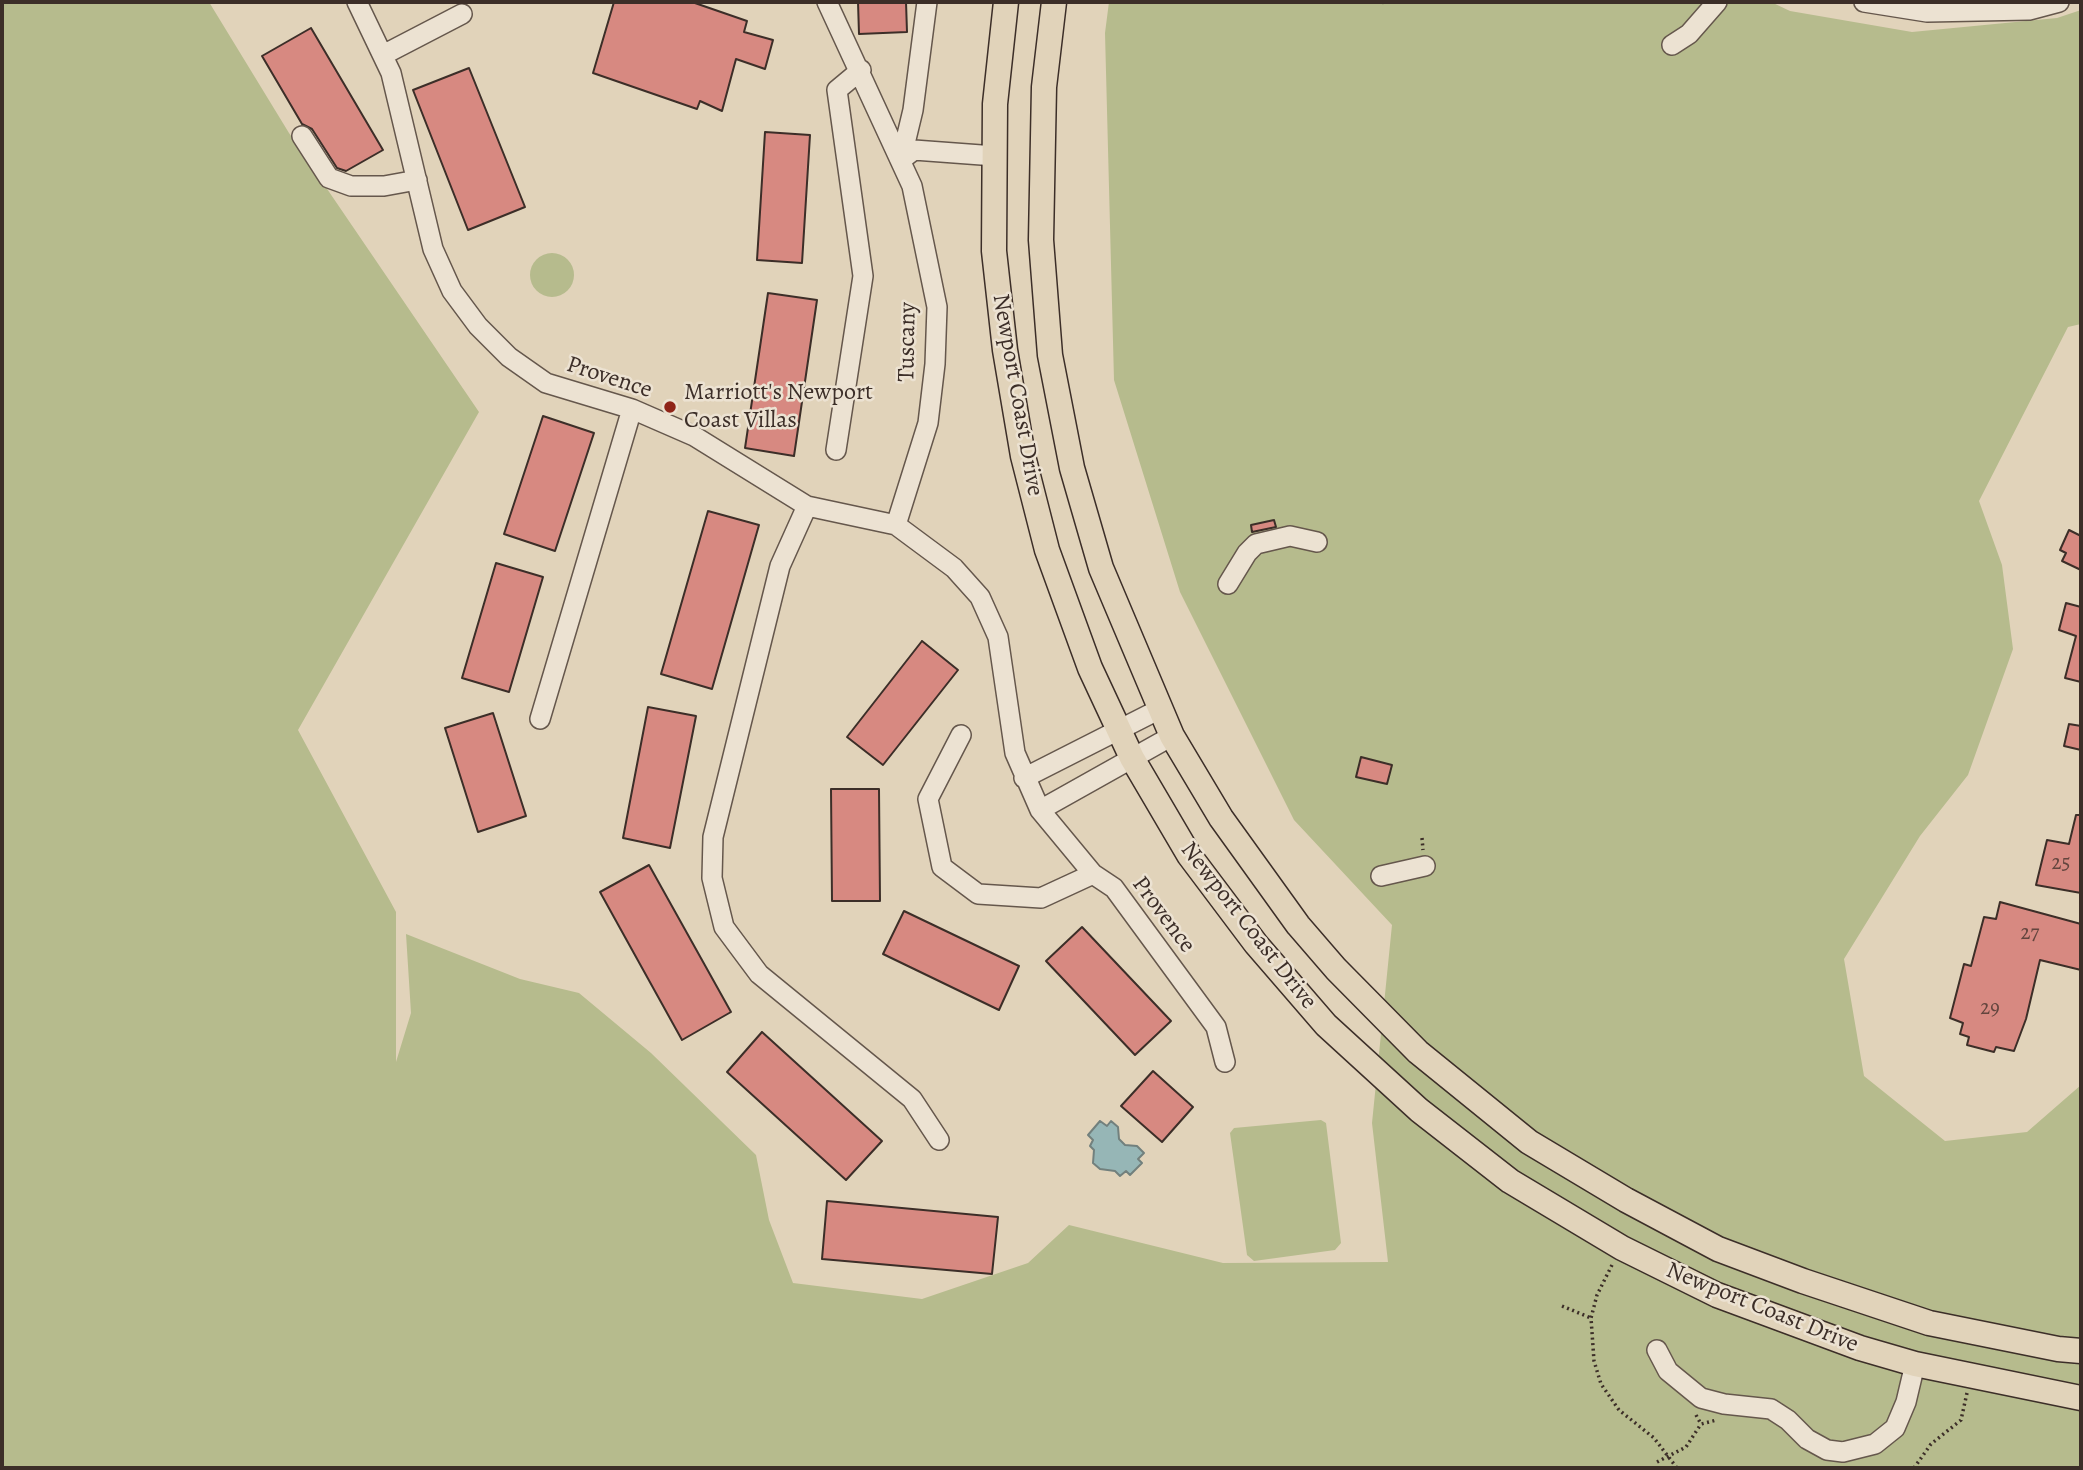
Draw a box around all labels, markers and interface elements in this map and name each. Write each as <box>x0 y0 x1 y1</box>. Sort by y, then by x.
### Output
street label: Newport Coast Drive <box>985 292 1049 498</box>
street label: Tuscany <box>893 302 923 382</box>
street label: Provence <box>563 351 655 405</box>
place label: Marriott's Newport Coast Villas <box>684 379 873 435</box>
marker: Marriott's Newport Coast Villas <box>662 399 678 415</box>
street label: Newport Coast Drive <box>1174 836 1322 1016</box>
house number: 25 <box>2051 851 2071 877</box>
street label: Provence <box>1125 871 1201 959</box>
house number: 27 <box>2021 921 2039 947</box>
house number: 29 <box>1980 996 2000 1022</box>
street label: Newport Coast Drive <box>1662 1256 1862 1360</box>

